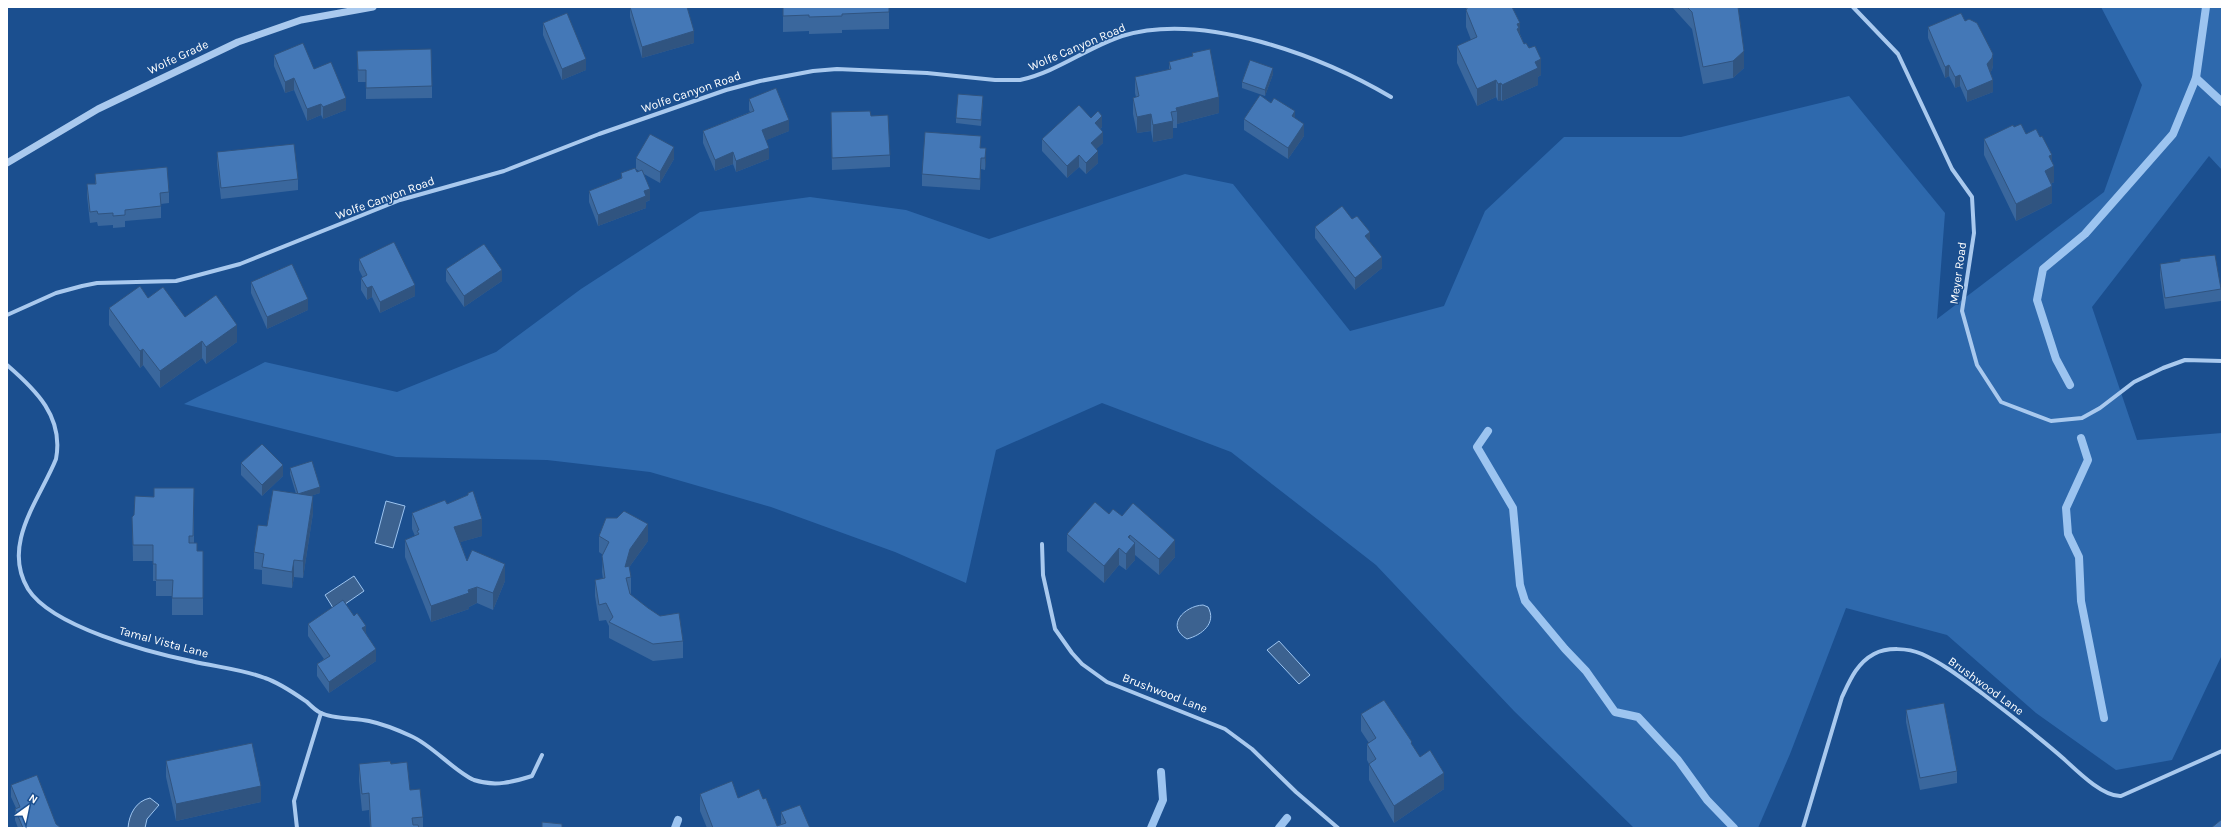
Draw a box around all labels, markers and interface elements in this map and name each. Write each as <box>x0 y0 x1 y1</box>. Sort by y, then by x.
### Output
street label: Wolfe Canyon Road <box>1026 20 1128 74</box>
street label: Wolfe Grade <box>145 37 211 77</box>
street label: Wolfe Canyon Road <box>639 68 743 116</box>
street label: Wolfe Canyon Road <box>334 174 436 222</box>
street label: Meyer Road <box>1947 241 1969 305</box>
street label: Tamal Vista Lane <box>118 623 210 661</box>
street label: Brushwood Lane <box>1945 654 2027 718</box>
street label: Brushwood Lane <box>1120 670 1210 716</box>
north arrow <box>8 787 48 827</box>
text: N <box>26 791 40 807</box>

